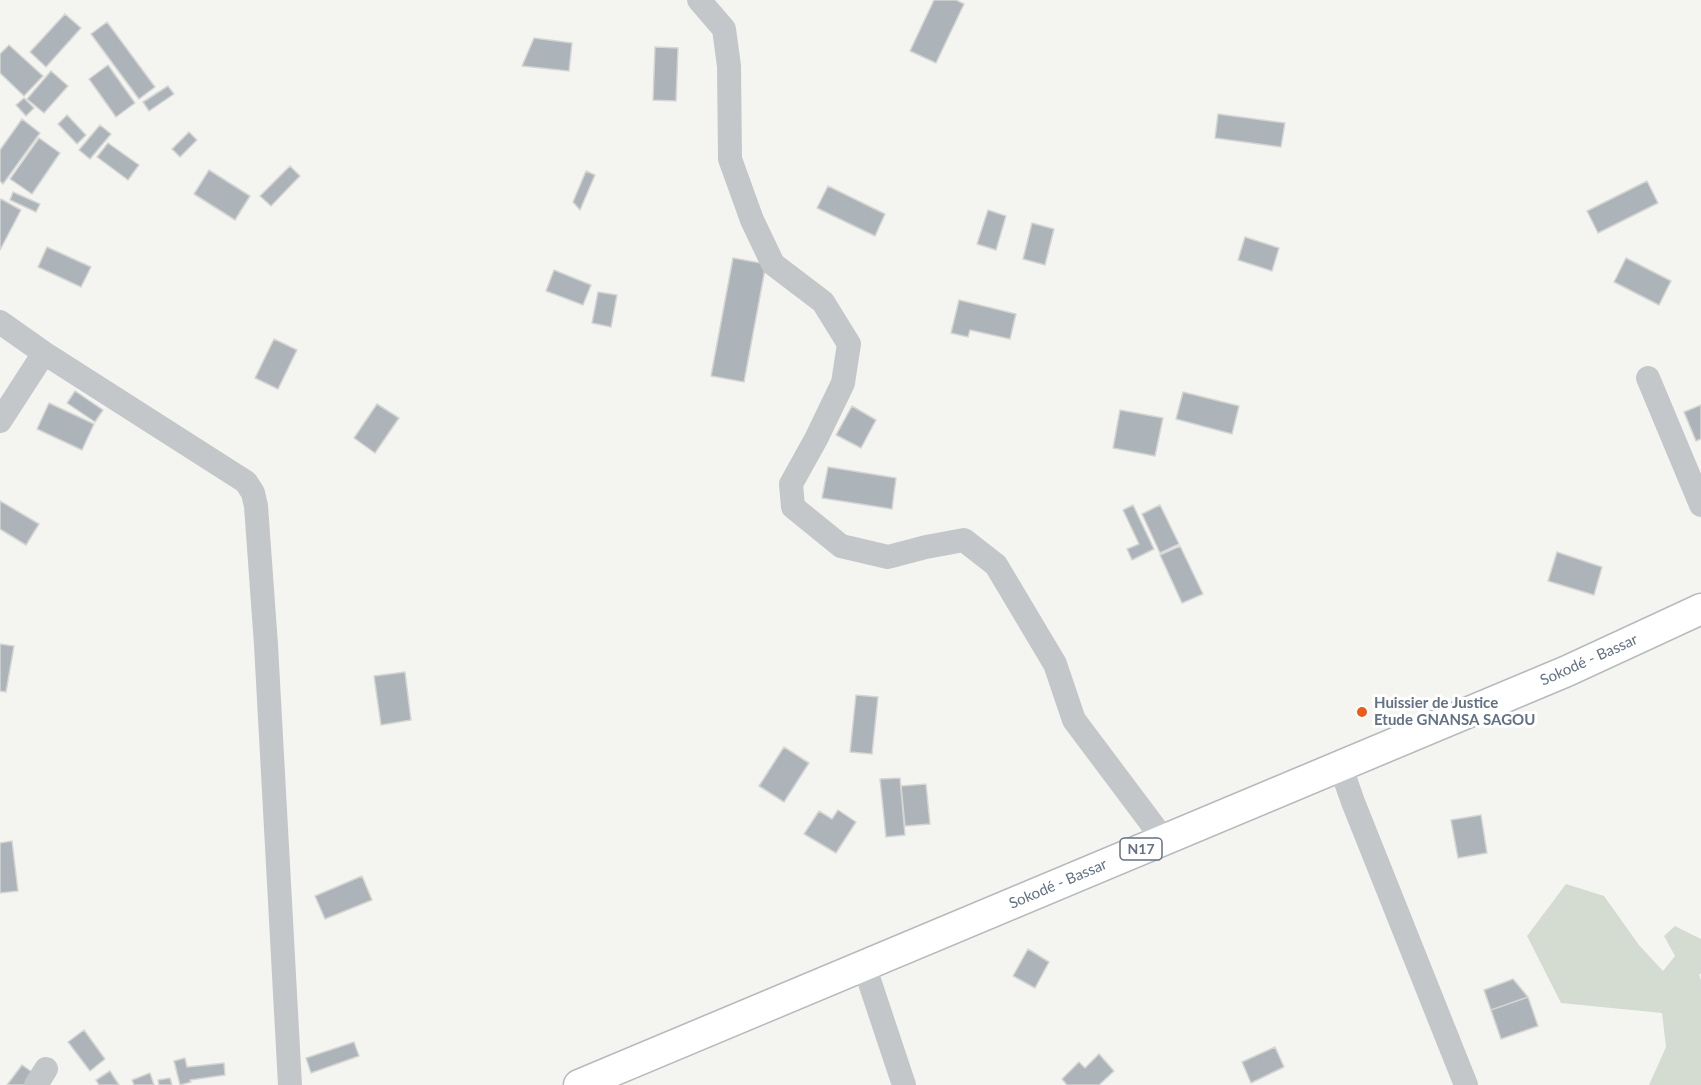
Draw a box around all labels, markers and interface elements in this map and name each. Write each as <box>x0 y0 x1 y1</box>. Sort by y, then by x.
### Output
street label: Sokodé - Bassar <box>1537 630 1641 690</box>
place label: Huissier de Justice Etude GNANSA SAGOU <box>1374 694 1535 729</box>
marker: Huissier de Justice Etude GNANSA SAGOU <box>1355 705 1369 719</box>
road number: N17 <box>1120 838 1162 860</box>
street label: Sokodé - Bassar <box>1006 855 1110 913</box>

